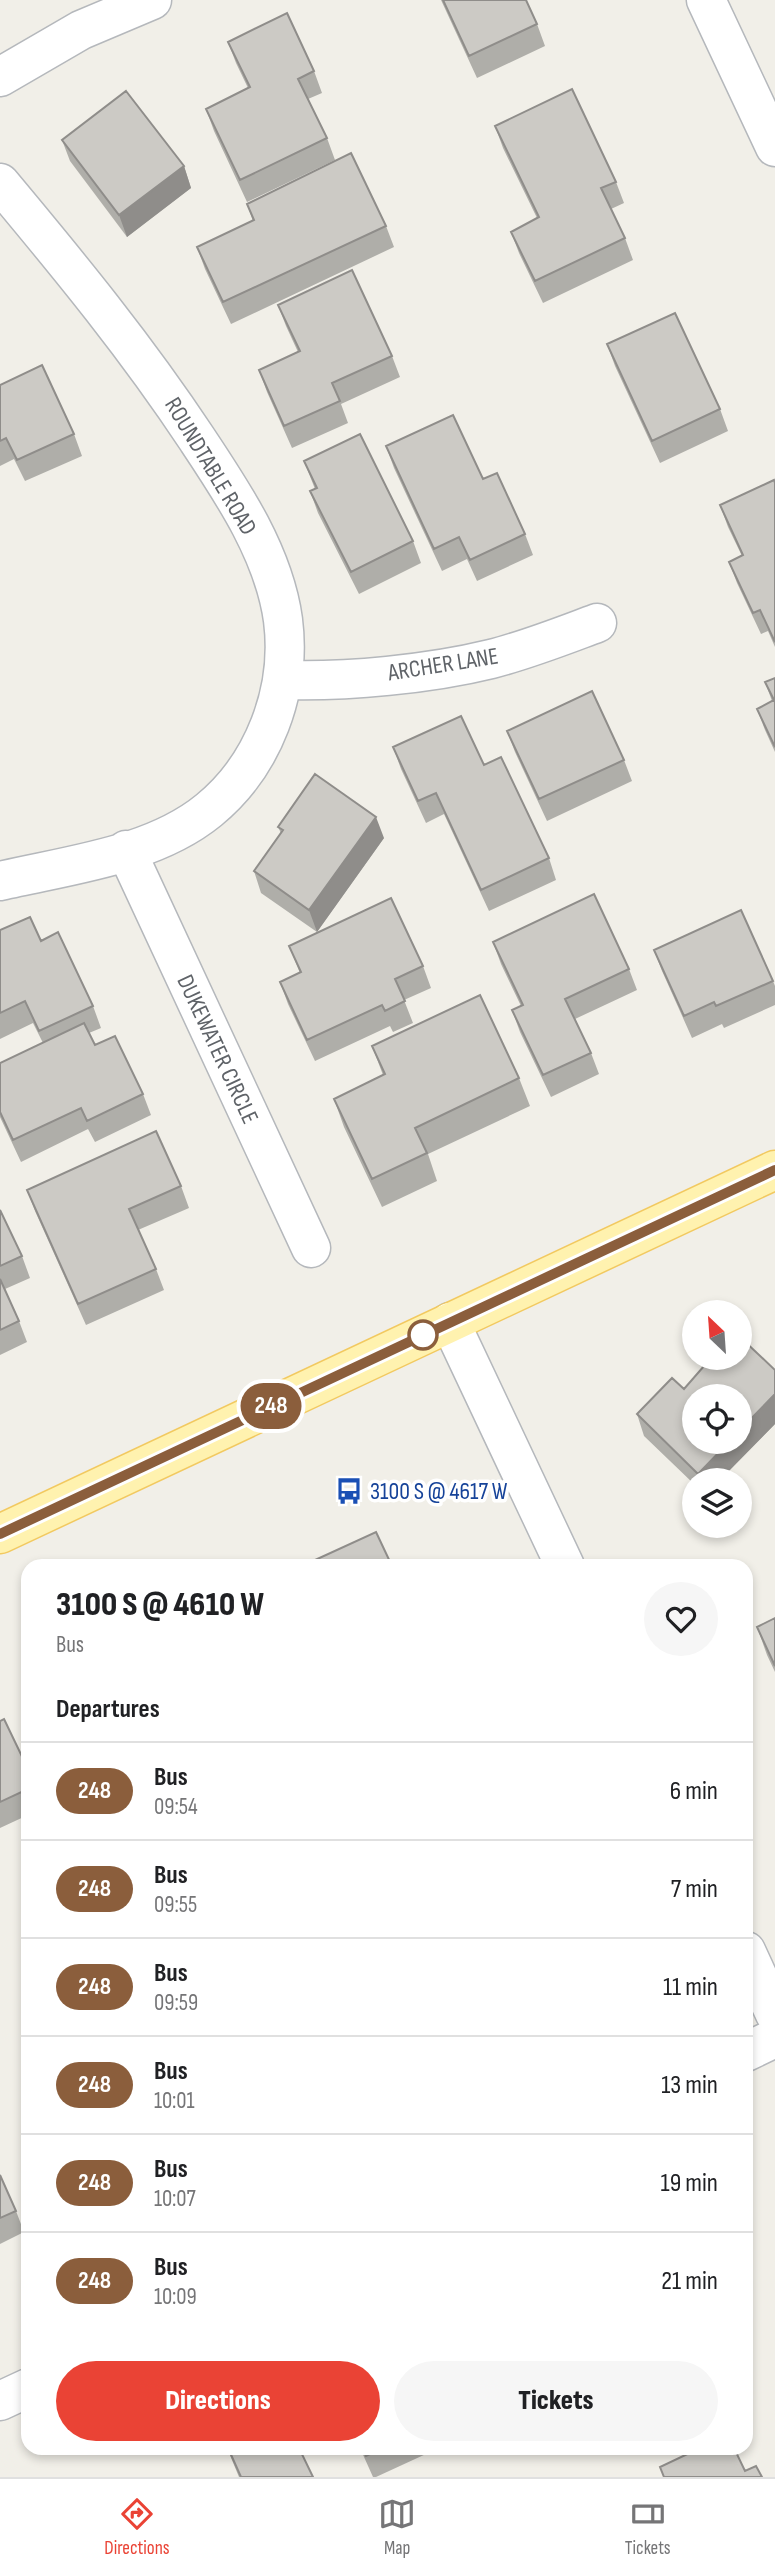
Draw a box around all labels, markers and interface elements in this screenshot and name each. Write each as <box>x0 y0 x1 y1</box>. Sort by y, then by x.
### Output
street label: ROUNDTABLE ROAD <box>158 392 263 540</box>
street label: ARCHER LANE <box>385 641 500 688</box>
street label: DUKEWATER CIRCLE <box>170 970 265 1128</box>
north arrow <box>682 1300 752 1370</box>
map controls <box>682 1300 752 1538</box>
unlabelled marker <box>408 1320 438 1350</box>
line badge: 248 <box>231 1383 311 1429</box>
button: locate <box>682 1384 752 1454</box>
text: 248 <box>255 1391 287 1420</box>
button: layers <box>682 1468 752 1538</box>
bus stop icon: 3100 S @ 4617 W <box>334 1476 364 1506</box>
place label: 3100 S @ 4617 W <box>370 1477 508 1506</box>
button: heart <box>644 1582 718 1656</box>
text: 3100 S @ 4610 W <box>56 1585 264 1625</box>
text: Bus <box>56 1631 84 1659</box>
text: Departures <box>56 1694 160 1725</box>
text: Bus <box>154 1762 188 1793</box>
text: 248 <box>78 1776 111 1805</box>
text: 6 min <box>670 1776 718 1807</box>
text: 09:54 <box>154 1793 198 1821</box>
text: Bus <box>154 1860 188 1891</box>
text: 248 <box>78 1874 111 1903</box>
text: 7 min <box>671 1874 718 1905</box>
text: 09:55 <box>154 1891 197 1919</box>
text: Bus <box>154 1958 188 1989</box>
text: 248 <box>78 1972 111 2001</box>
text: 11 min <box>663 1972 718 2003</box>
text: 09:59 <box>154 1989 198 2017</box>
text: Bus <box>154 2056 188 2087</box>
text: 248 <box>78 2070 111 2099</box>
text: 13 min <box>661 2070 718 2101</box>
text: 10:01 <box>154 2087 195 2115</box>
text: Bus <box>154 2154 188 2185</box>
text: 248 <box>78 2168 111 2197</box>
text: 19 min <box>661 2168 718 2199</box>
text: 10:07 <box>154 2185 196 2213</box>
text: Bus <box>154 2252 188 2283</box>
text: 248 <box>78 2266 111 2295</box>
text: 21 min <box>661 2266 718 2297</box>
text: 10:09 <box>154 2283 197 2311</box>
button: Directions <box>56 2361 380 2441</box>
button: Tickets <box>394 2361 718 2441</box>
tab: Directions <box>104 2495 170 2560</box>
tab: Map <box>378 2495 416 2560</box>
tab: Tickets <box>625 2495 671 2560</box>

